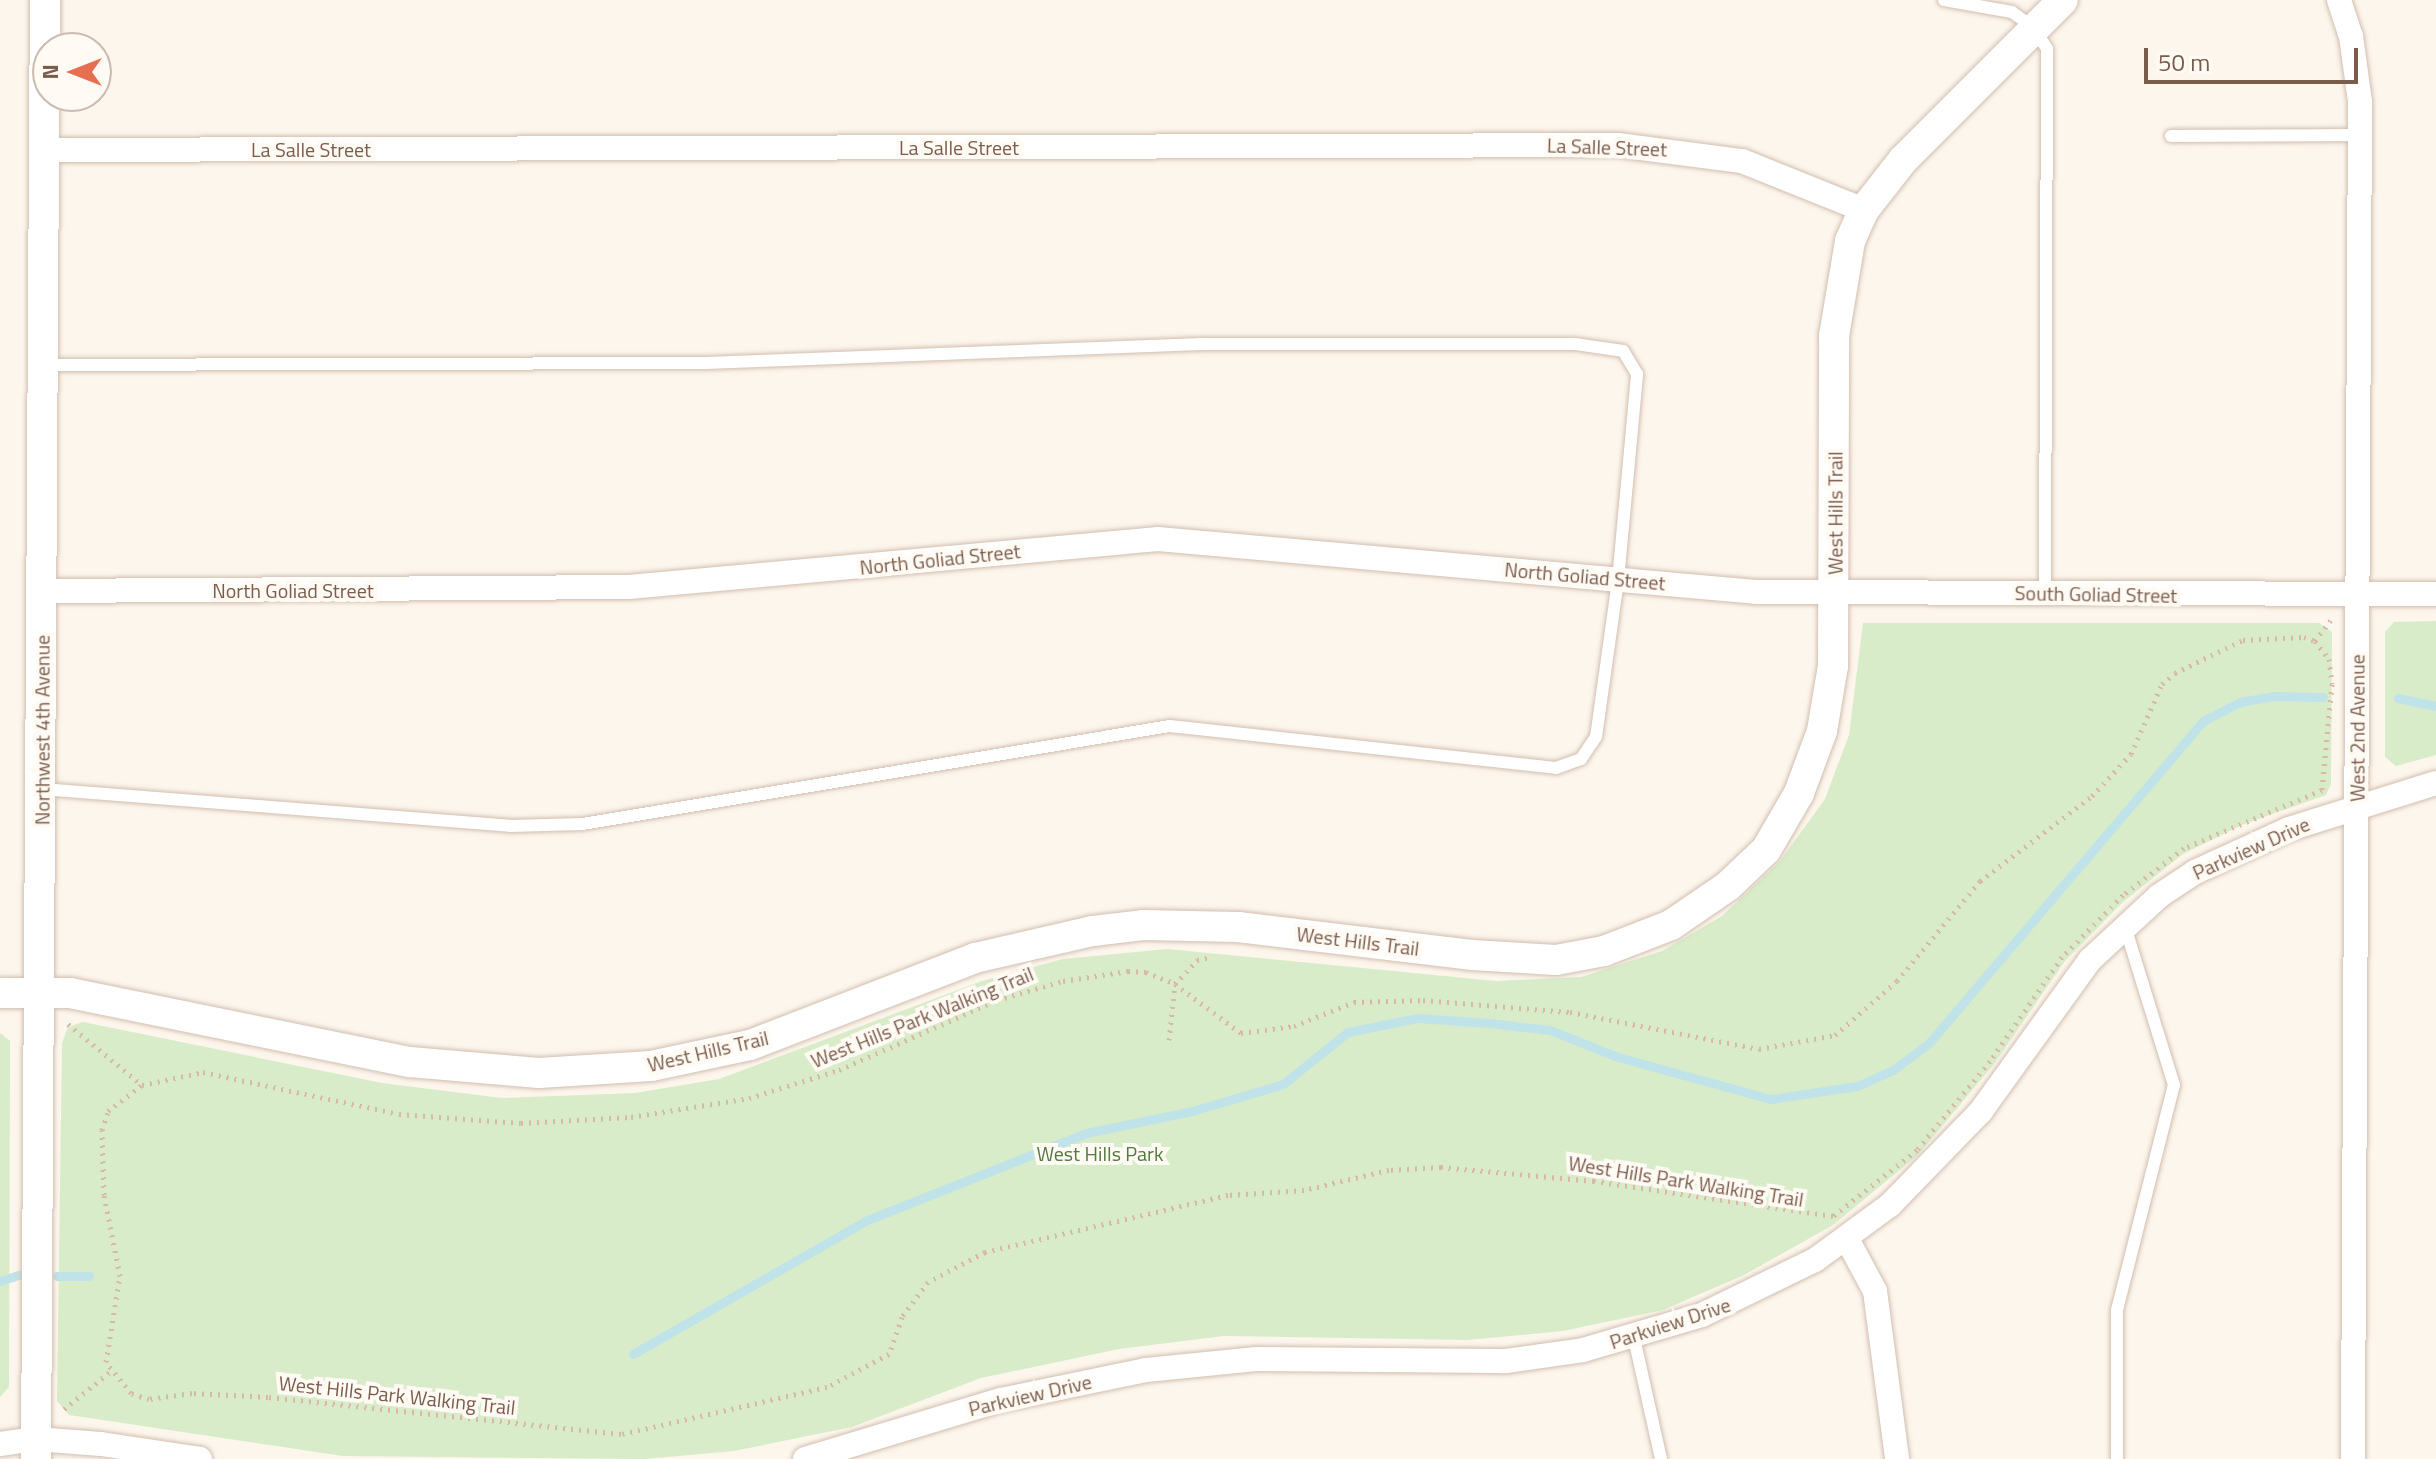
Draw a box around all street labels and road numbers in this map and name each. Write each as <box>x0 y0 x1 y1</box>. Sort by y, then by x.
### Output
street label: La Salle Street <box>1547 133 1667 161</box>
street label: La Salle Street <box>899 135 1019 159</box>
street label: La Salle Street <box>251 137 371 161</box>
street label: West Hills Trail <box>1823 451 1847 575</box>
street label: North Goliad Street <box>858 539 1022 579</box>
street label: North Goliad Street <box>1504 557 1666 595</box>
street label: North Goliad Street <box>212 578 374 602</box>
street label: South Goliad Street <box>2014 581 2178 607</box>
street label: Northwest 4th Avenue <box>30 635 54 825</box>
street label: West 2nd Avenue <box>2345 654 2369 802</box>
street label: Parkview Drive <box>2189 811 2313 885</box>
street label: West Hills Trail <box>1295 922 1421 960</box>
street label: West Hills Park Walking Trail <box>807 961 1037 1073</box>
street label: West Hills Trail <box>645 1025 771 1077</box>
street label: West Hills Park Walking Trail <box>1567 1151 1805 1211</box>
street label: Parkview Drive <box>1607 1292 1733 1354</box>
street label: Parkview Drive <box>966 1369 1094 1421</box>
street label: West Hills Park Walking Trail <box>277 1371 517 1419</box>

